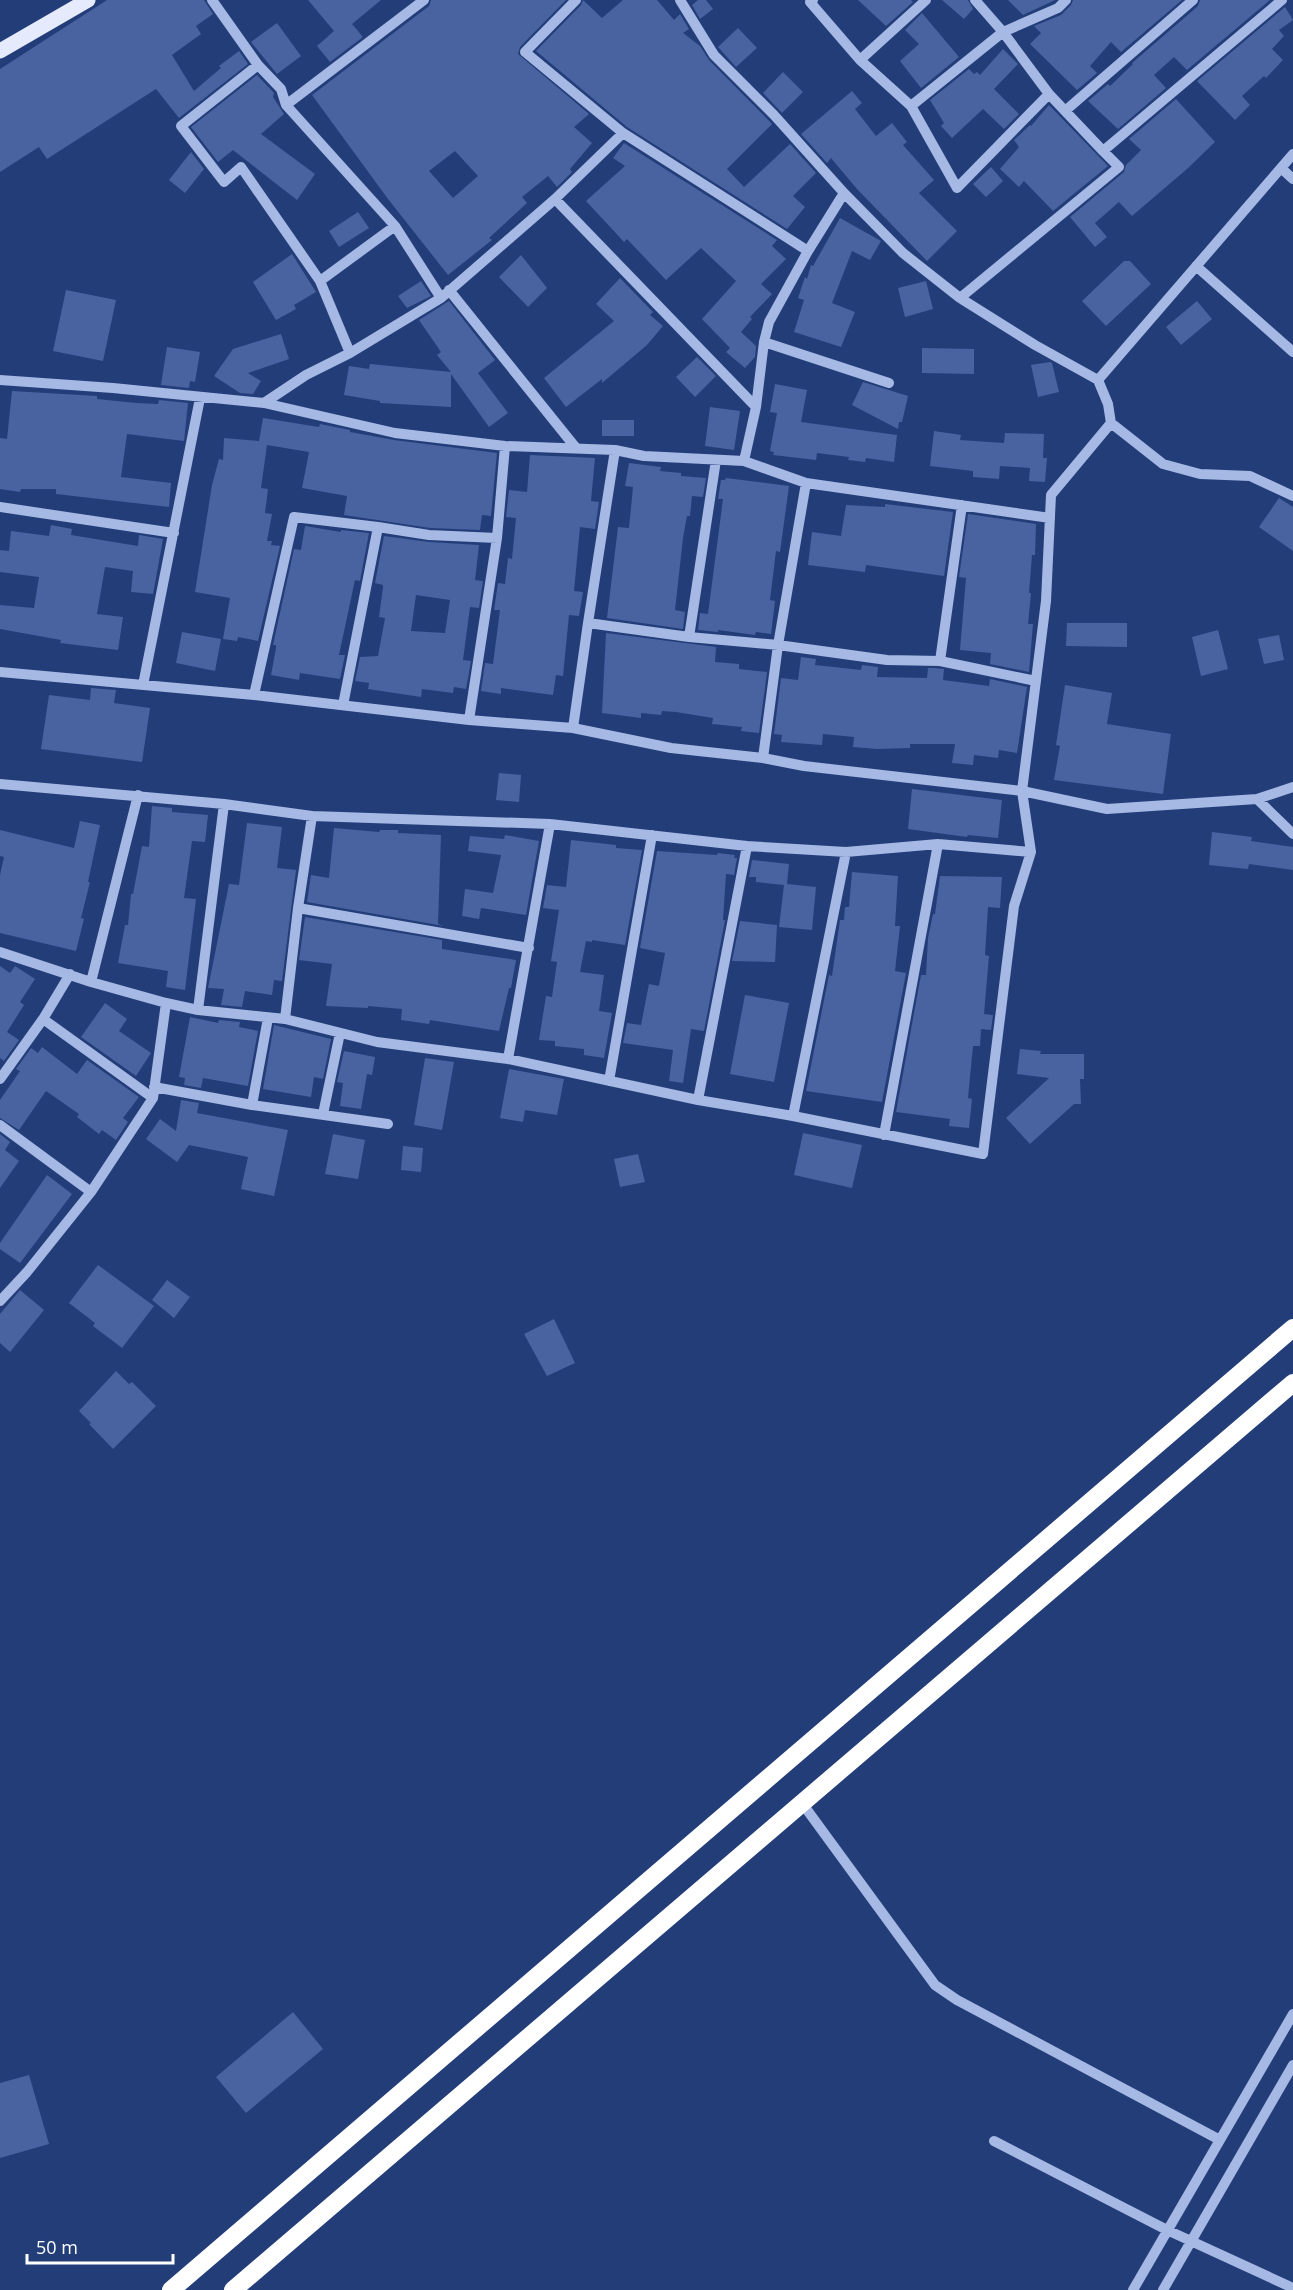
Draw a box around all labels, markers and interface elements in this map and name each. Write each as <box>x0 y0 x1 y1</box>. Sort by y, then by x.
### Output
scale bar <box>27 2227 172 2265</box>
text: 50 m <box>36 2235 78 2259</box>

